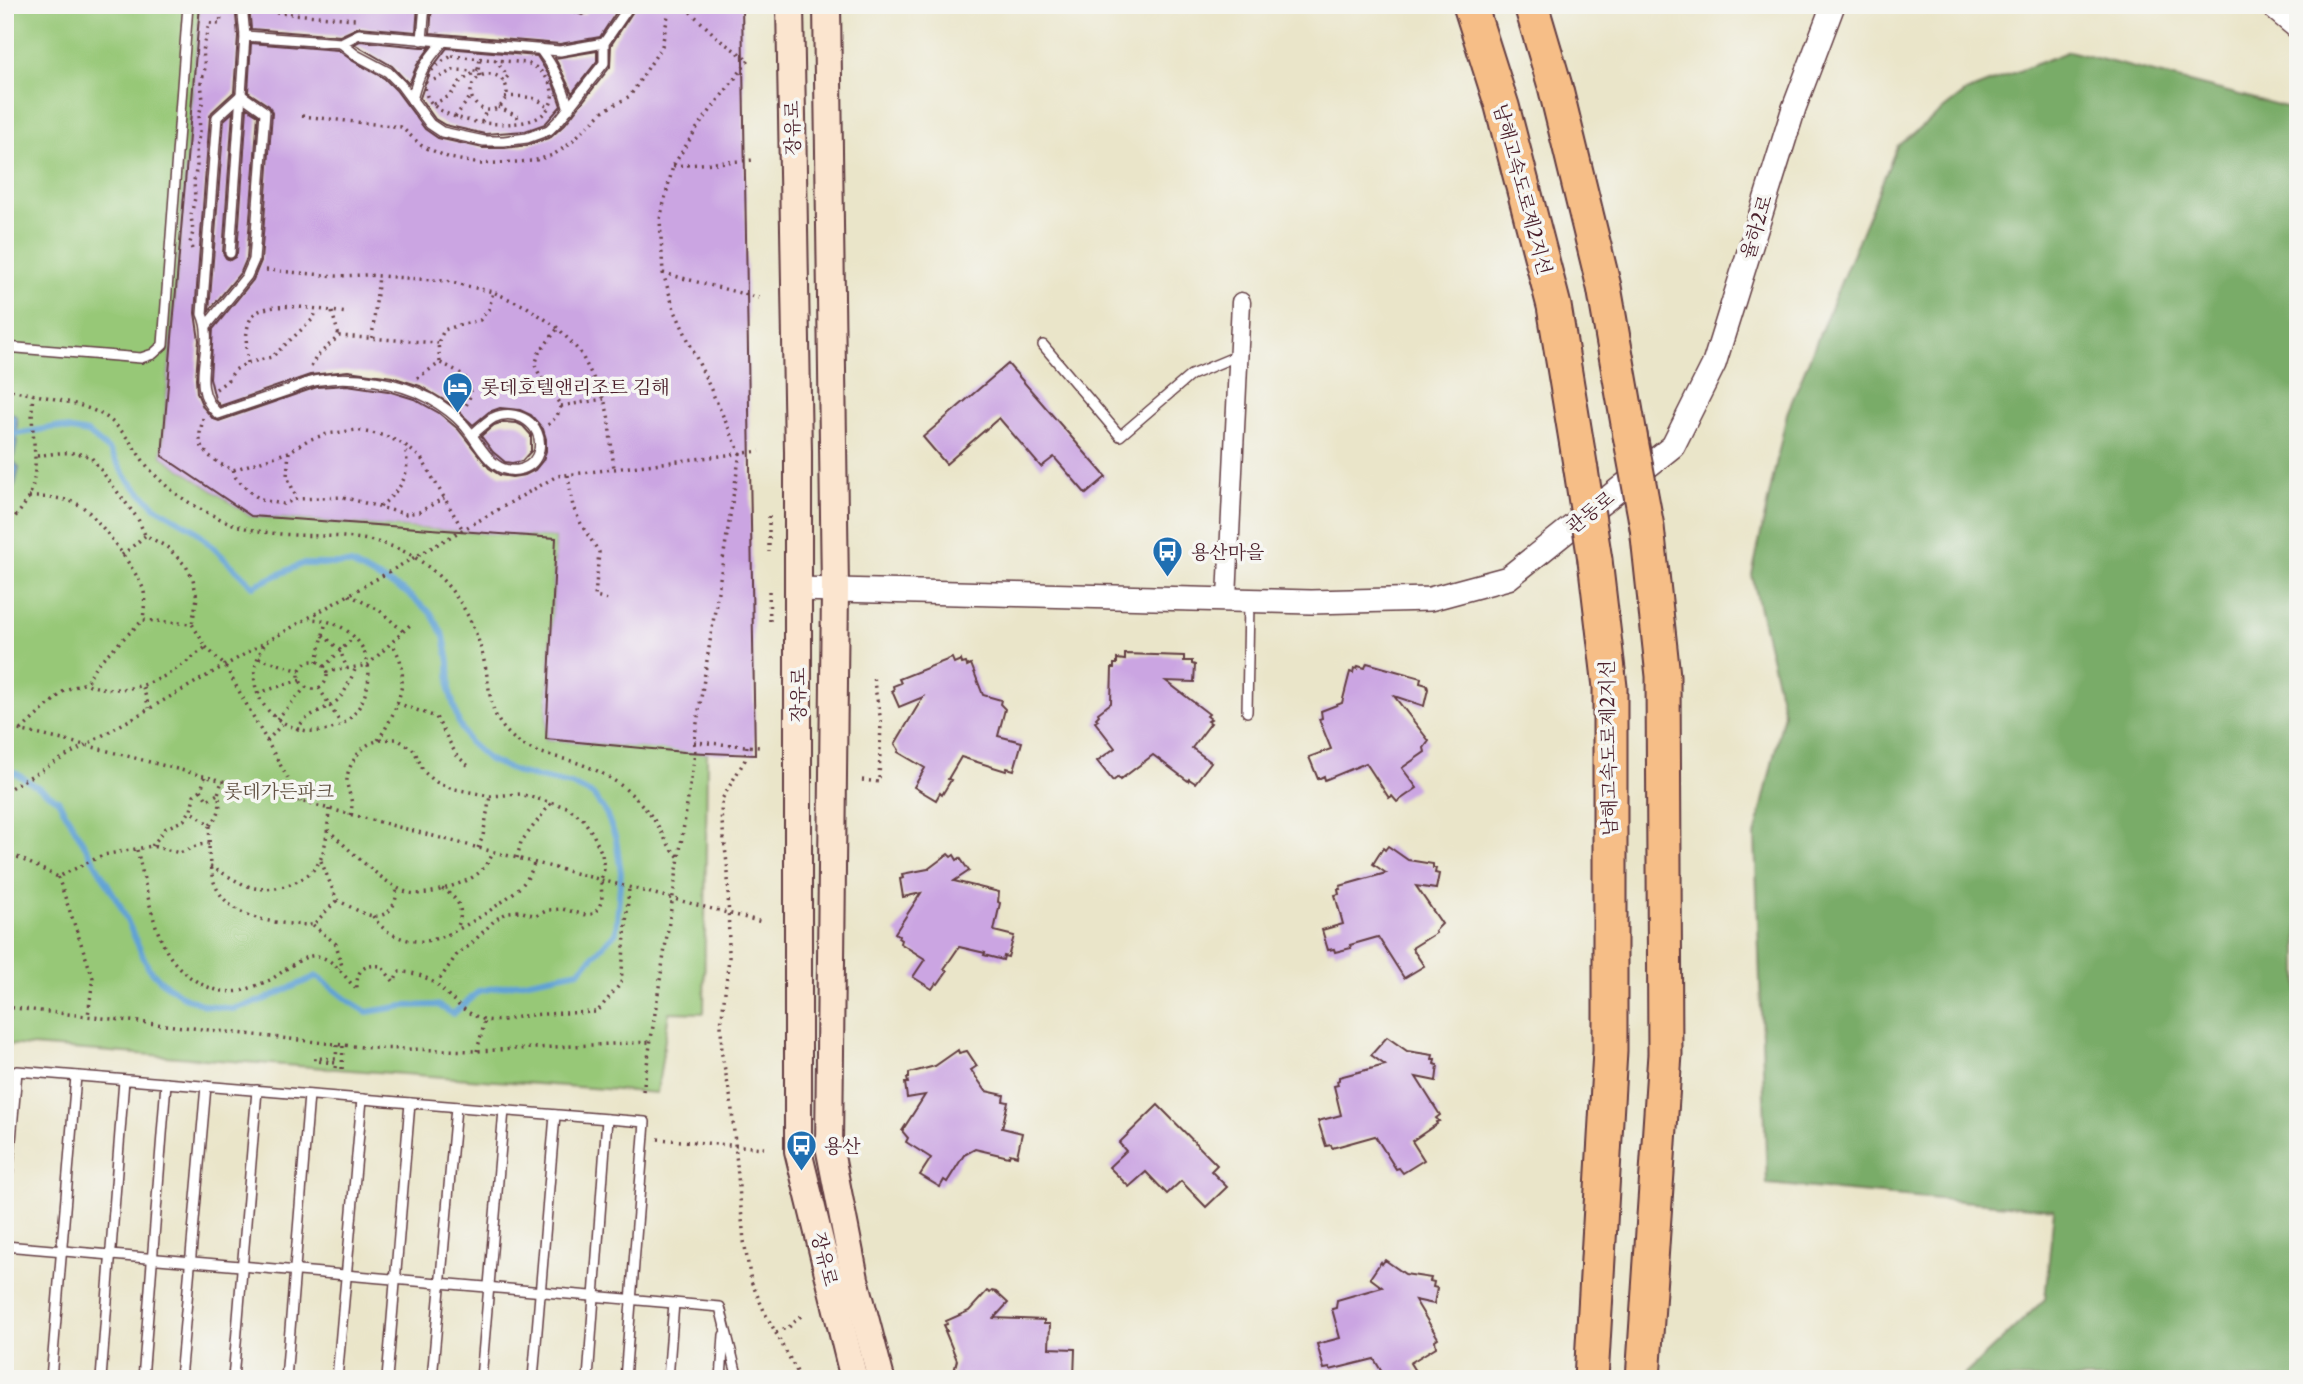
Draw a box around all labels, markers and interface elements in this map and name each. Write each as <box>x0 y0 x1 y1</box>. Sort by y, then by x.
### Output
street label: 장유로 <box>781 100 804 156</box>
street label: 남해고속도로제2지선 <box>1489 101 1556 277</box>
street label: 율하2로 <box>1736 192 1777 262</box>
hotel icon: 롯데호텔앤리조트 김해 <box>441 370 475 414</box>
place label: 롯데호텔앤리조트 김해 <box>481 376 670 399</box>
street label: 관동로 <box>1562 486 1619 539</box>
bus stop icon: 용산마을 <box>1151 535 1185 579</box>
place label: 용산마을 <box>1191 541 1264 564</box>
street label: 남해고속도로제2지선 <box>1595 660 1622 836</box>
street label: 장유로 <box>787 667 810 723</box>
park label: 롯데가든파크 <box>224 780 334 803</box>
bus stop icon: 용산 <box>784 1129 818 1173</box>
place label: 용산 <box>824 1135 861 1158</box>
street label: 장유로 <box>807 1230 842 1289</box>

